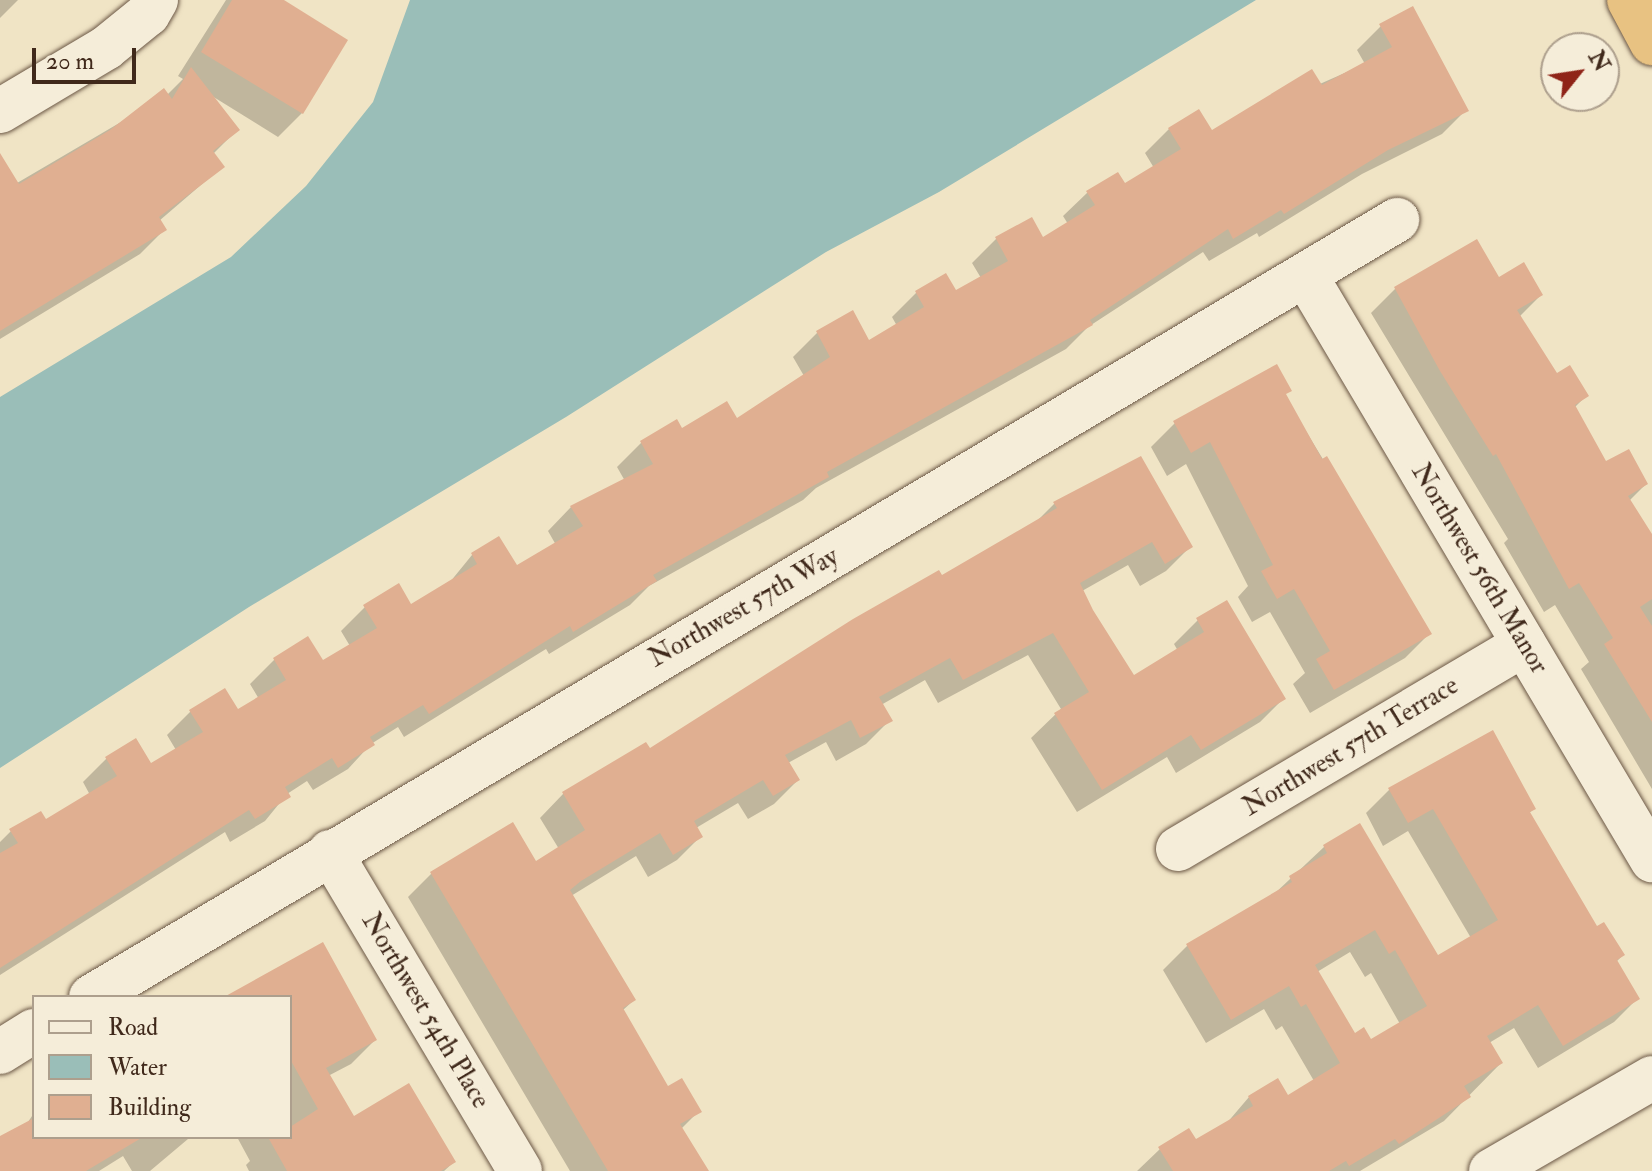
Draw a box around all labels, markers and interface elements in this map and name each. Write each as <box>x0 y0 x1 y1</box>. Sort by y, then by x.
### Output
scale bar <box>36 32 140 82</box>
north arrow <box>1540 32 1620 112</box>
text: N <box>1582 45 1616 77</box>
text: 20 m <box>46 46 94 77</box>
street label: Northwest 56th Manor <box>1404 458 1554 680</box>
street label: Northwest 57th Way <box>644 541 844 675</box>
street label: Northwest 57th Terrace <box>1238 670 1464 824</box>
street label: Northwest 54th Place <box>354 908 496 1114</box>
legend <box>32 995 292 1139</box>
text: Road <box>108 1012 158 1043</box>
text: Water <box>108 1052 167 1083</box>
text: Building <box>108 1092 191 1123</box>

